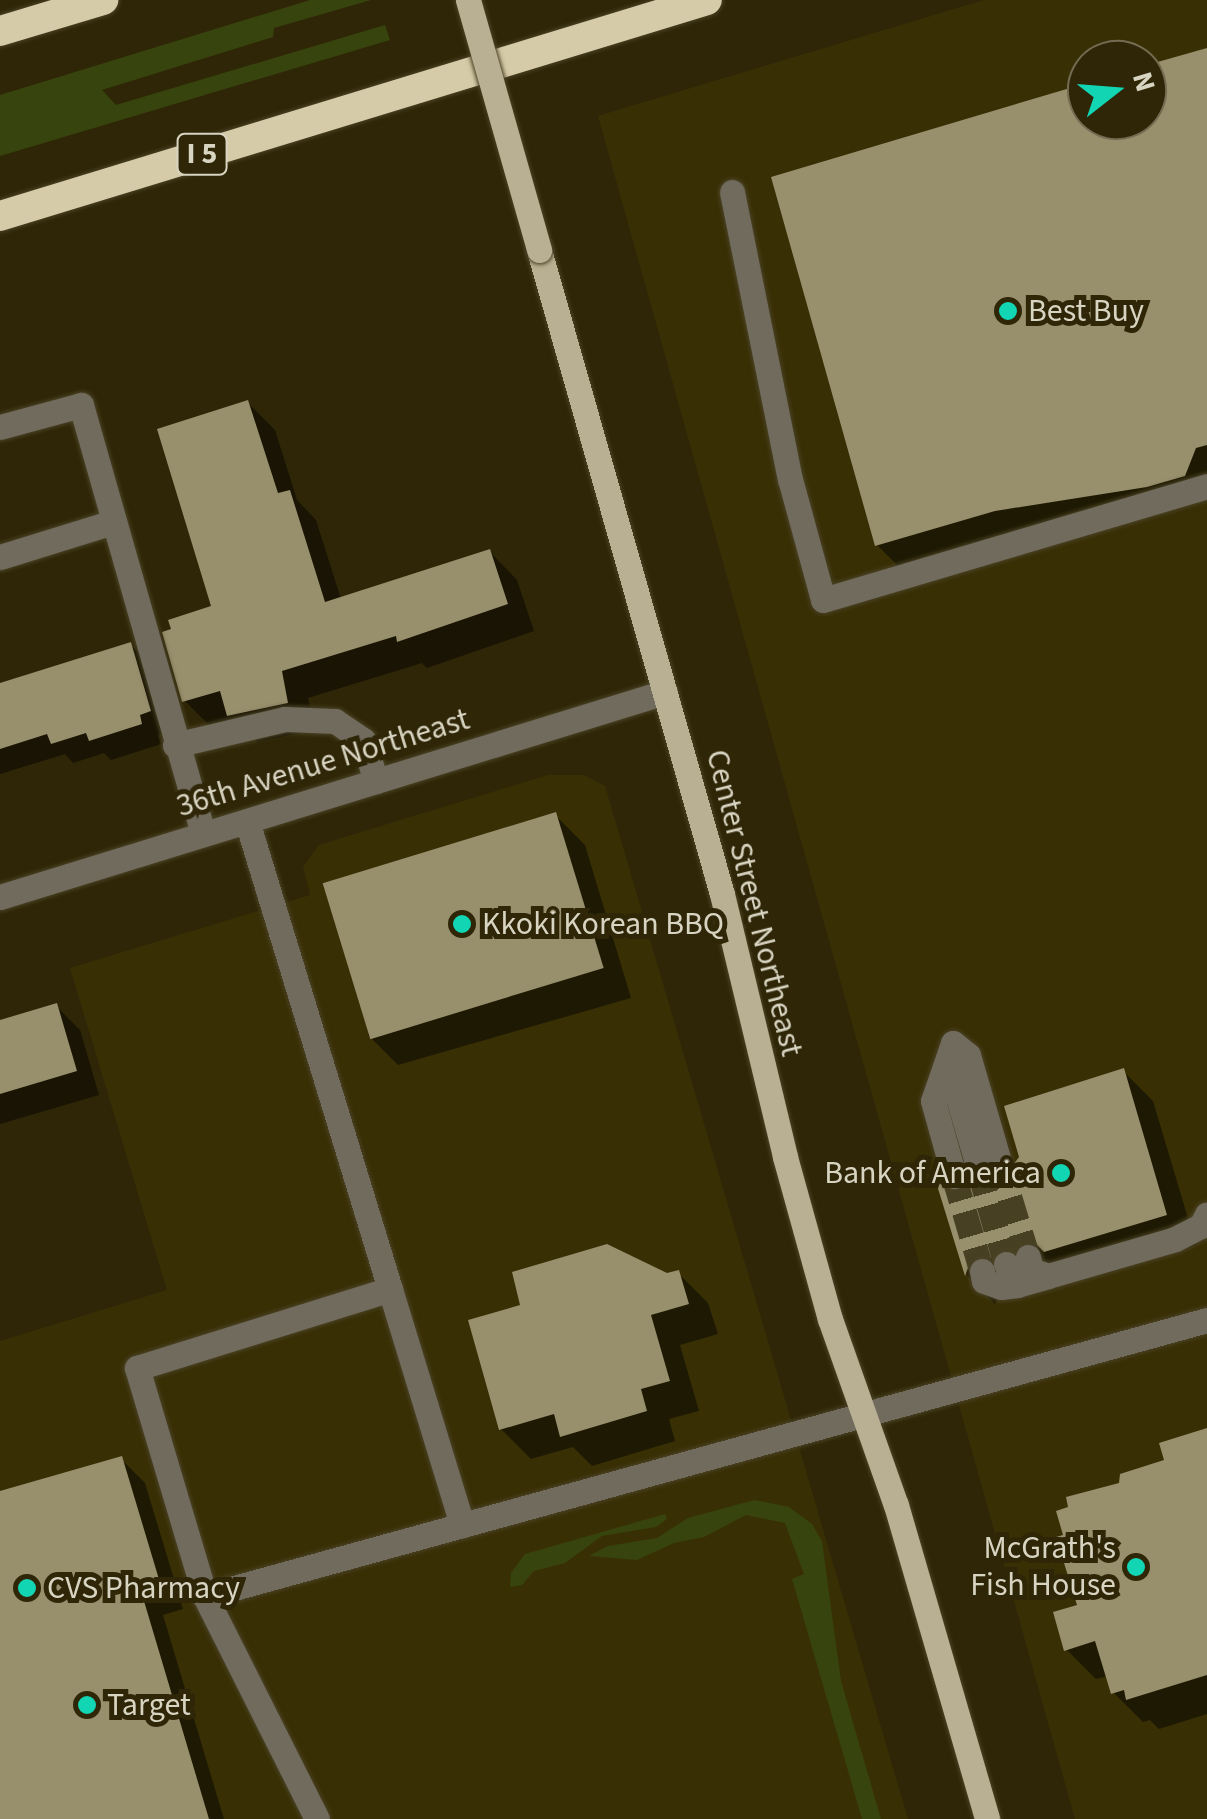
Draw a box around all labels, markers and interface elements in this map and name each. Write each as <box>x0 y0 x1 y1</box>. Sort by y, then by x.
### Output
north arrow <box>1067 40 1167 140</box>
text: N <box>1122 67 1166 97</box>
road number: I 5 <box>174 129 230 179</box>
place label: Best Buy <box>1028 292 1144 330</box>
marker: Best Buy <box>997 300 1019 322</box>
street label: 36th Avenue Northeast <box>172 700 474 826</box>
street label: Center Street Northeast <box>697 746 811 1060</box>
place label: Kkoki Korean BBQ <box>482 905 724 943</box>
marker: Kkoki Korean BBQ <box>451 913 473 935</box>
place label: Bank of America <box>824 1154 1041 1192</box>
marker: Bank of America <box>1050 1162 1072 1184</box>
place label: McGrath's Fish House <box>970 1530 1116 1605</box>
marker: McGrath's Fish House <box>1125 1556 1147 1578</box>
place label: CVS Pharmacy <box>47 1569 240 1607</box>
marker: CVS Pharmacy <box>16 1577 38 1599</box>
place label: Target <box>107 1686 191 1724</box>
marker: Target <box>76 1694 98 1716</box>

